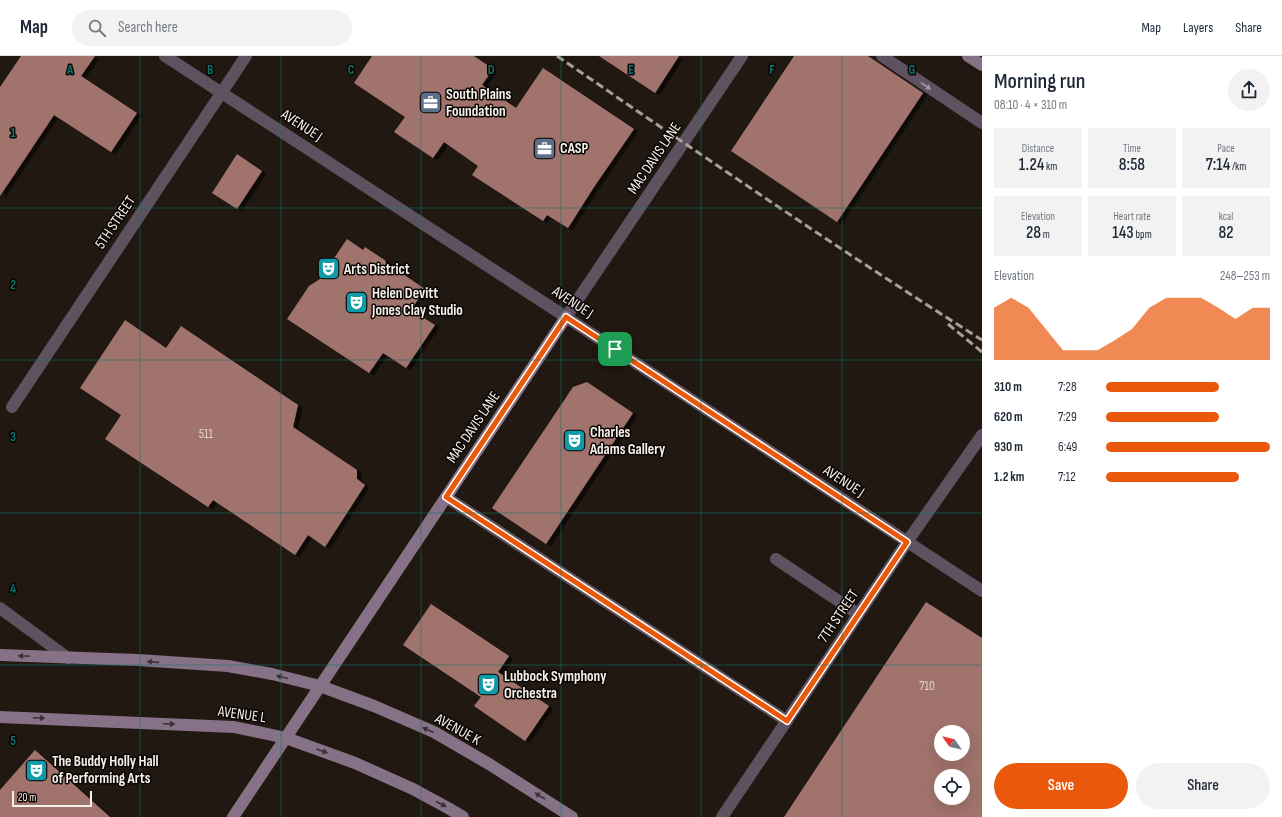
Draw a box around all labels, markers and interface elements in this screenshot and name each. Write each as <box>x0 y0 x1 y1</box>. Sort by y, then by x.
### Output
search box <box>72 10 352 46</box>
text: Map <box>20 16 48 39</box>
icon: search <box>86 17 108 39</box>
text: Search here <box>118 18 178 37</box>
text: Map <box>1141 19 1161 36</box>
text: Layers <box>1183 19 1213 36</box>
text: Share <box>1235 19 1262 36</box>
text: A <box>66 62 74 78</box>
text: B <box>207 62 213 78</box>
text: C <box>348 62 355 78</box>
text: D <box>488 62 495 78</box>
text: E <box>628 62 634 78</box>
text: F <box>769 62 775 78</box>
text: G <box>909 62 916 78</box>
text: Morning run <box>994 68 1085 95</box>
button: share <box>1228 69 1270 111</box>
one-way arrow <box>921 82 931 90</box>
place label: South Plains Foundation <box>446 85 512 121</box>
office icon: South Plains Foundation <box>418 90 444 116</box>
text: 08:10 · 4 × 310 m <box>994 97 1067 113</box>
street label: AVENUE J <box>277 104 326 146</box>
street label: MAC DAVIS LANE <box>623 119 685 198</box>
text: 1 <box>10 125 16 141</box>
office icon: CASP <box>531 135 557 161</box>
place label: CASP <box>560 139 589 158</box>
text: Distance <box>1022 142 1054 155</box>
text: Time <box>1123 142 1141 155</box>
text: Pace <box>1217 142 1235 155</box>
text: 1.24 <box>1019 155 1044 175</box>
text: 8:58 <box>1119 155 1145 175</box>
text: 7:14 <box>1206 155 1230 175</box>
text: km <box>1044 160 1057 173</box>
text: /km <box>1230 160 1246 173</box>
street label: 5TH STREET <box>91 192 140 252</box>
text: Elevation <box>1021 210 1055 223</box>
text: Heart rate <box>1113 210 1151 223</box>
text: kcal <box>1219 210 1233 223</box>
text: 28 <box>1026 223 1041 243</box>
text: 143 <box>1112 223 1134 243</box>
text: 82 <box>1218 223 1234 243</box>
text: m <box>1041 228 1050 241</box>
text: bpm <box>1134 228 1152 241</box>
theatre icon: Arts District <box>316 256 342 282</box>
place label: Arts District <box>343 260 410 279</box>
text: Elevation <box>994 268 1034 284</box>
text: 248–253 m <box>1220 268 1270 284</box>
text: 2 <box>10 277 16 293</box>
street label: AVENUE J <box>548 281 597 323</box>
place label: Helen Devitt Jones Clay Studio <box>371 284 463 320</box>
theatre icon: Helen Devitt Jones Clay Studio <box>344 289 370 315</box>
pin <box>598 332 632 366</box>
icon: arrive <box>604 338 626 360</box>
text: 310 m <box>994 379 1022 395</box>
text: 7:28 <box>1058 379 1077 395</box>
street label: MAC DAVIS LANE <box>442 388 504 467</box>
text: 620 m <box>994 409 1023 425</box>
text: 7:29 <box>1058 409 1077 425</box>
place label: Charles Adams Gallery <box>589 423 666 459</box>
house number: 511 <box>199 426 214 442</box>
theatre icon: Charles Adams Gallery <box>562 428 588 454</box>
text: 3 <box>10 429 16 445</box>
text: 930 m <box>994 439 1023 455</box>
text: 6:49 <box>1058 439 1077 455</box>
street label: AVENUE J <box>819 460 868 502</box>
text: 1.2 km <box>994 469 1024 485</box>
text: 7:12 <box>1058 469 1076 485</box>
text: 4 <box>10 581 16 597</box>
street label: 7TH STREET <box>814 586 863 647</box>
one-way arrow <box>18 653 30 660</box>
one-way arrow <box>147 658 160 665</box>
place label: Lubbock Symphony Orchestra <box>504 667 607 703</box>
theatre icon: Lubbock Symphony Orchestra <box>476 672 502 698</box>
one-way arrow <box>276 673 288 679</box>
house number: 710 <box>919 678 935 694</box>
street label: AVENUE L <box>216 702 268 727</box>
street label: AVENUE K <box>431 709 484 750</box>
one-way arrow <box>33 715 45 722</box>
one-way arrow <box>163 720 175 727</box>
north arrow <box>934 725 970 761</box>
map controls <box>934 725 970 805</box>
one-way arrow <box>422 726 434 733</box>
text: 5 <box>10 733 16 749</box>
one-way arrow <box>317 749 329 755</box>
place label: The Buddy Holly Hall of Performing Arts <box>52 752 159 788</box>
theatre icon: The Buddy Holly Hall of Performing Arts <box>24 757 50 783</box>
button: Save <box>994 763 1128 809</box>
button: Share <box>1136 763 1270 809</box>
button: locate <box>934 769 970 805</box>
scale bar <box>12 789 92 808</box>
text: 20 m <box>18 791 36 804</box>
one-way arrow <box>535 792 545 800</box>
one-way arrow <box>435 801 447 807</box>

